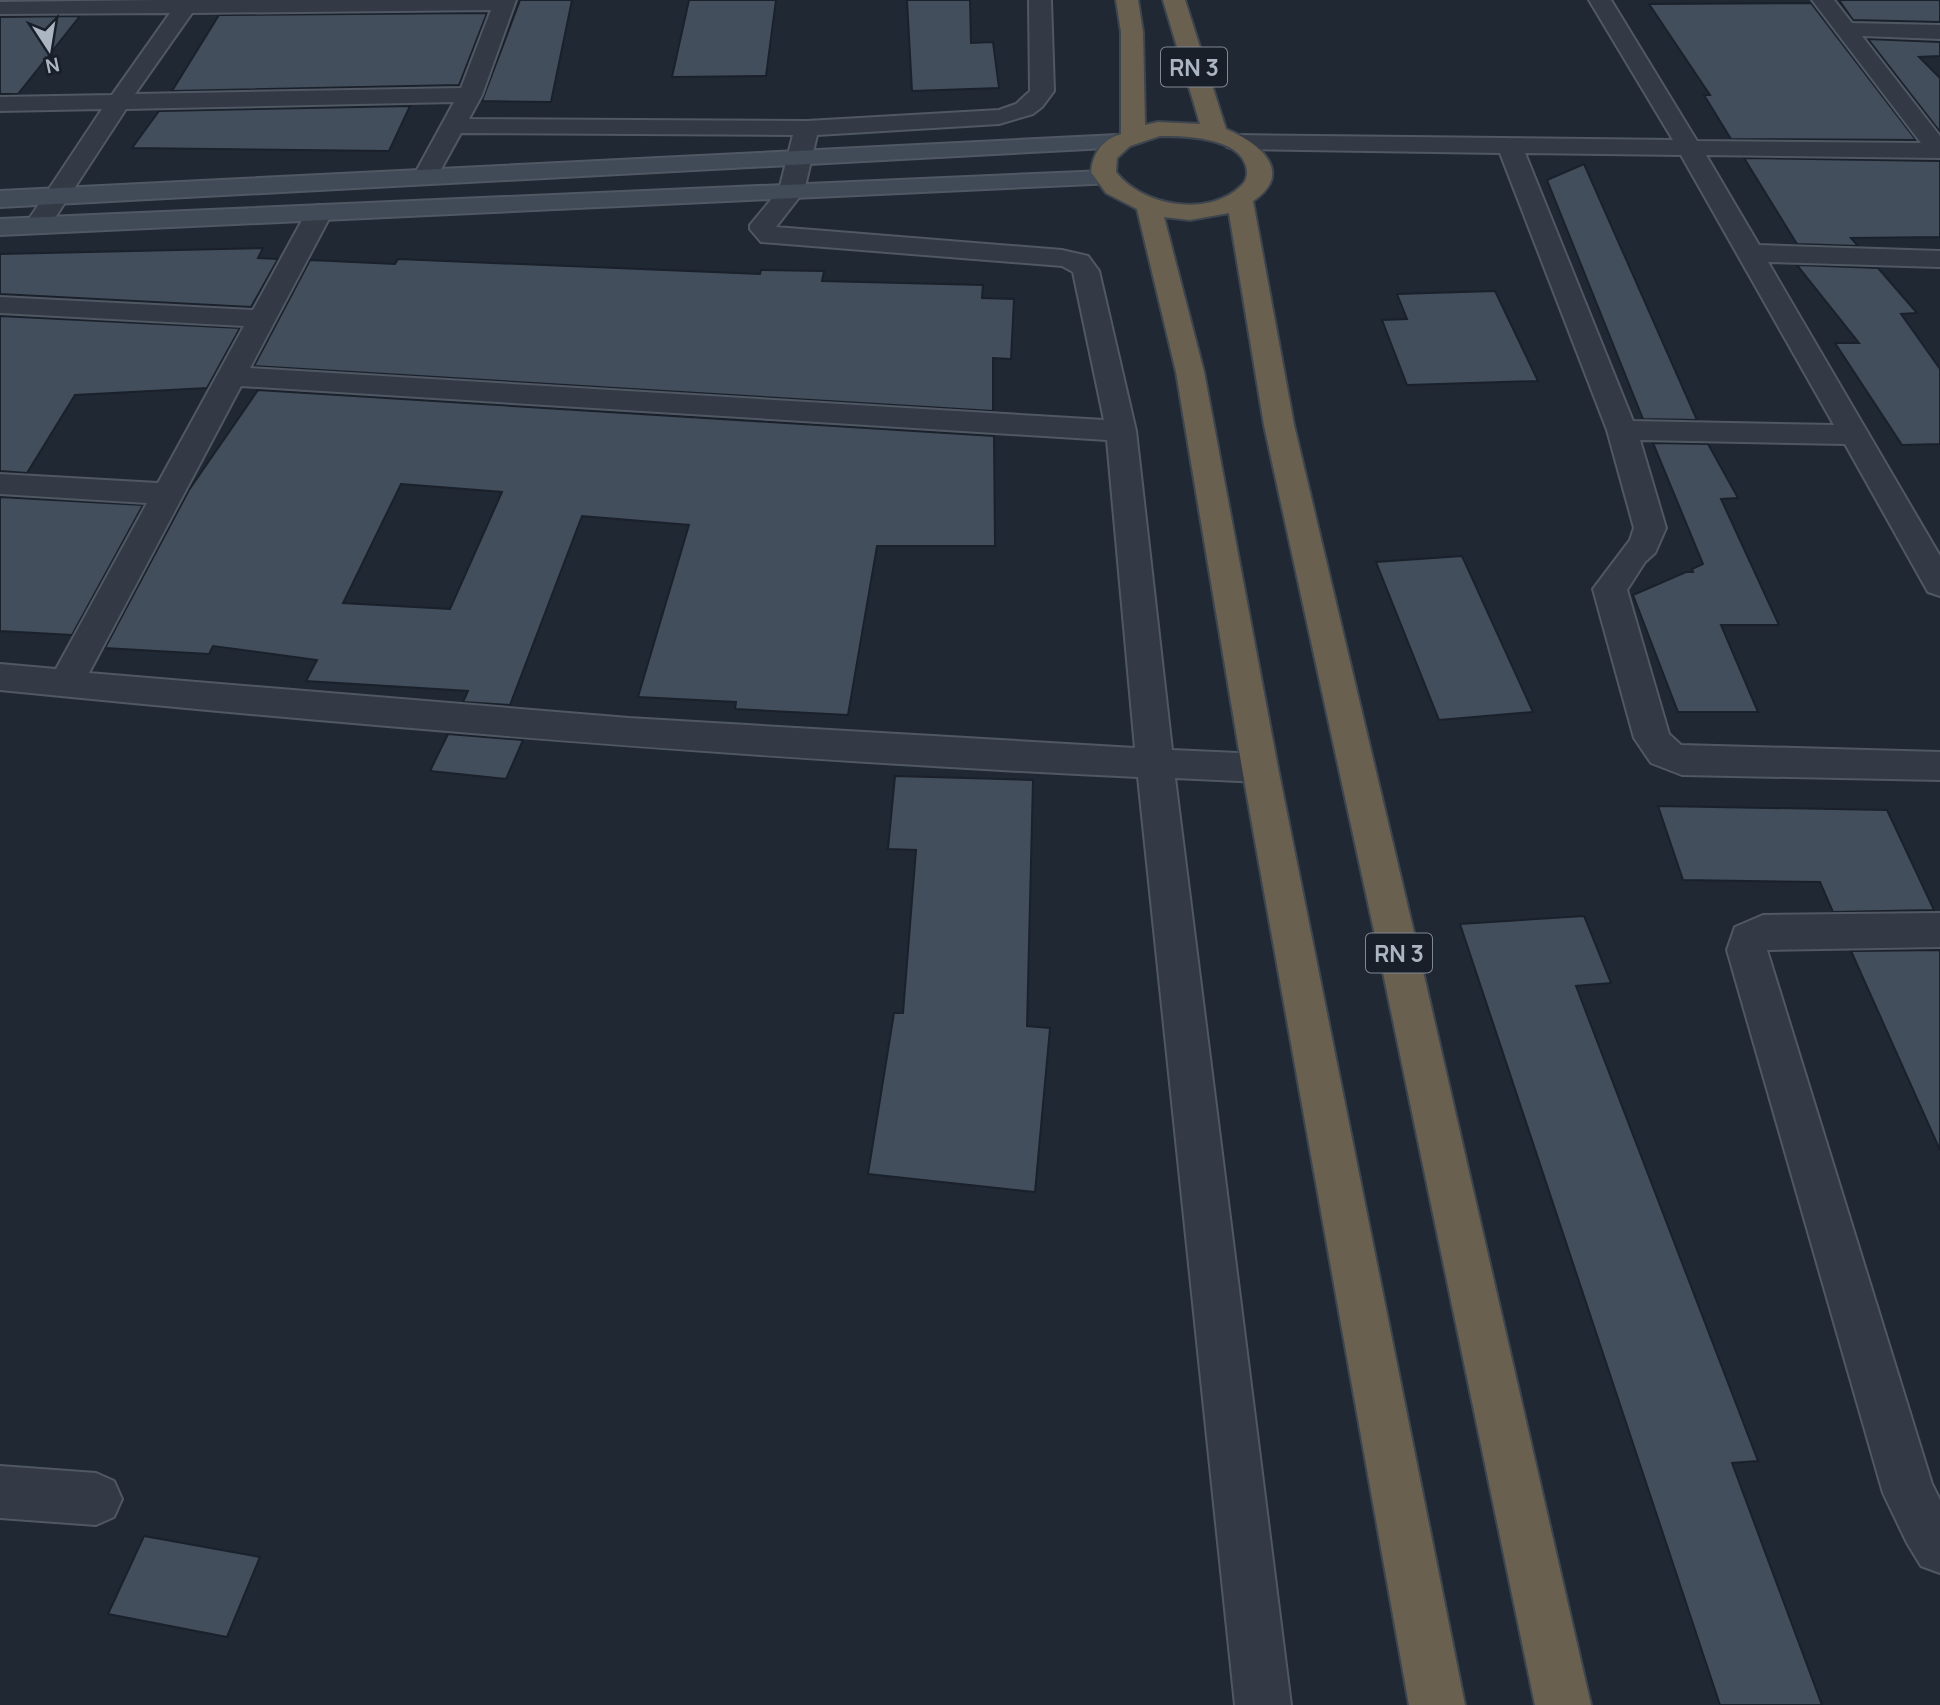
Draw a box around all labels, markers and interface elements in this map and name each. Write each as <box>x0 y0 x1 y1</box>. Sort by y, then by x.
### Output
north arrow <box>14 14 84 84</box>
road number: RN 3 <box>1161 48 1227 86</box>
text: N <box>43 51 62 80</box>
road number: RN 3 <box>1366 934 1432 972</box>

